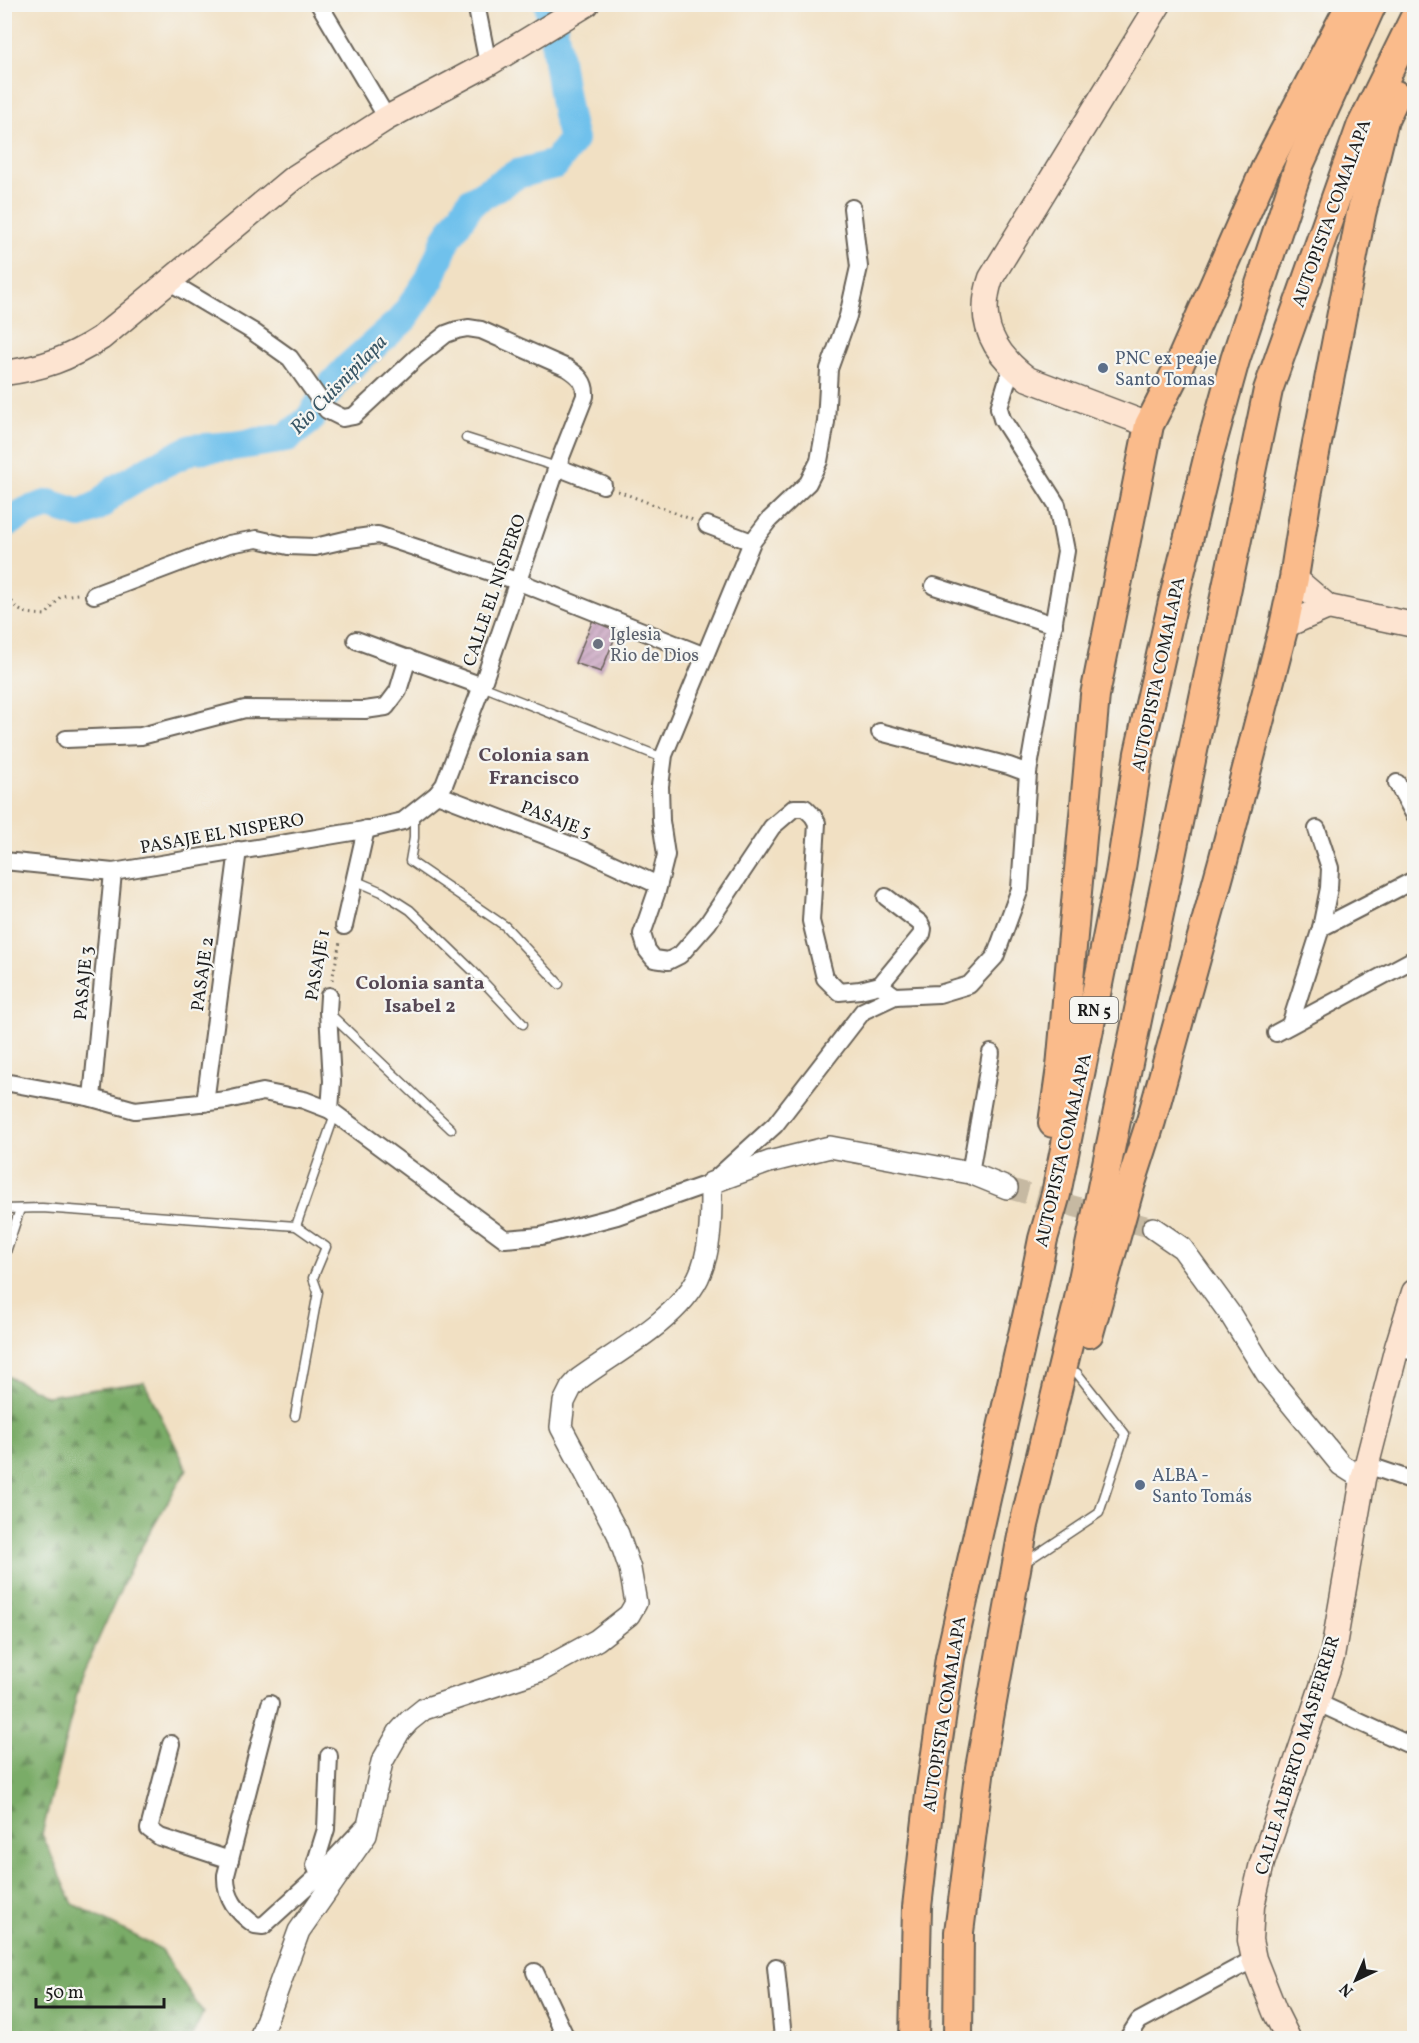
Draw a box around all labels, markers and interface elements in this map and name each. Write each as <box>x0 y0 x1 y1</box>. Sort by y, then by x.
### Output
street label: AUTOPISTA COMALAPA <box>1287 116 1378 311</box>
water label: Rio Cuisnipilapa <box>285 329 394 442</box>
place label: PNC ex peaje Santo Tomas <box>1115 347 1217 393</box>
marker: PNC ex peaje Santo Tomas <box>1096 361 1110 375</box>
street label: CALLE EL NISPERO <box>458 511 533 670</box>
street label: AUTOPISTA COMALAPA <box>1127 574 1192 774</box>
place label: Iglesia Rio de Dios <box>610 623 699 669</box>
marker: Iglesia Rio de Dios <box>591 637 605 651</box>
district label: Colonia san Francisco <box>479 742 589 793</box>
street label: PASAJE 5 <box>517 795 594 845</box>
street label: PASAJE EL NISPERO <box>138 808 306 861</box>
street label: PASAJE 1 <box>300 928 337 1003</box>
street label: PASAJE 2 <box>186 935 221 1013</box>
street label: PASAJE 3 <box>69 945 100 1021</box>
district label: Colonia santa Isabel 2 <box>355 970 485 1021</box>
road number: RN 5 <box>1070 997 1118 1023</box>
street label: AUTOPISTA COMALAPA <box>1030 1051 1099 1250</box>
place label: ALBA - Santo Tomás <box>1152 1464 1252 1510</box>
marker: ALBA - Santo Tomás <box>1133 1478 1147 1492</box>
street label: AUTOPISTA COMALAPA <box>918 1614 973 1814</box>
street label: CALLE ALBERTO MASFERRER <box>1250 1632 1347 1878</box>
north arrow <box>1326 1950 1386 2010</box>
scale bar <box>36 1971 164 2009</box>
text: N <box>1335 1977 1359 2001</box>
text: 50 m <box>45 1981 84 2006</box>

